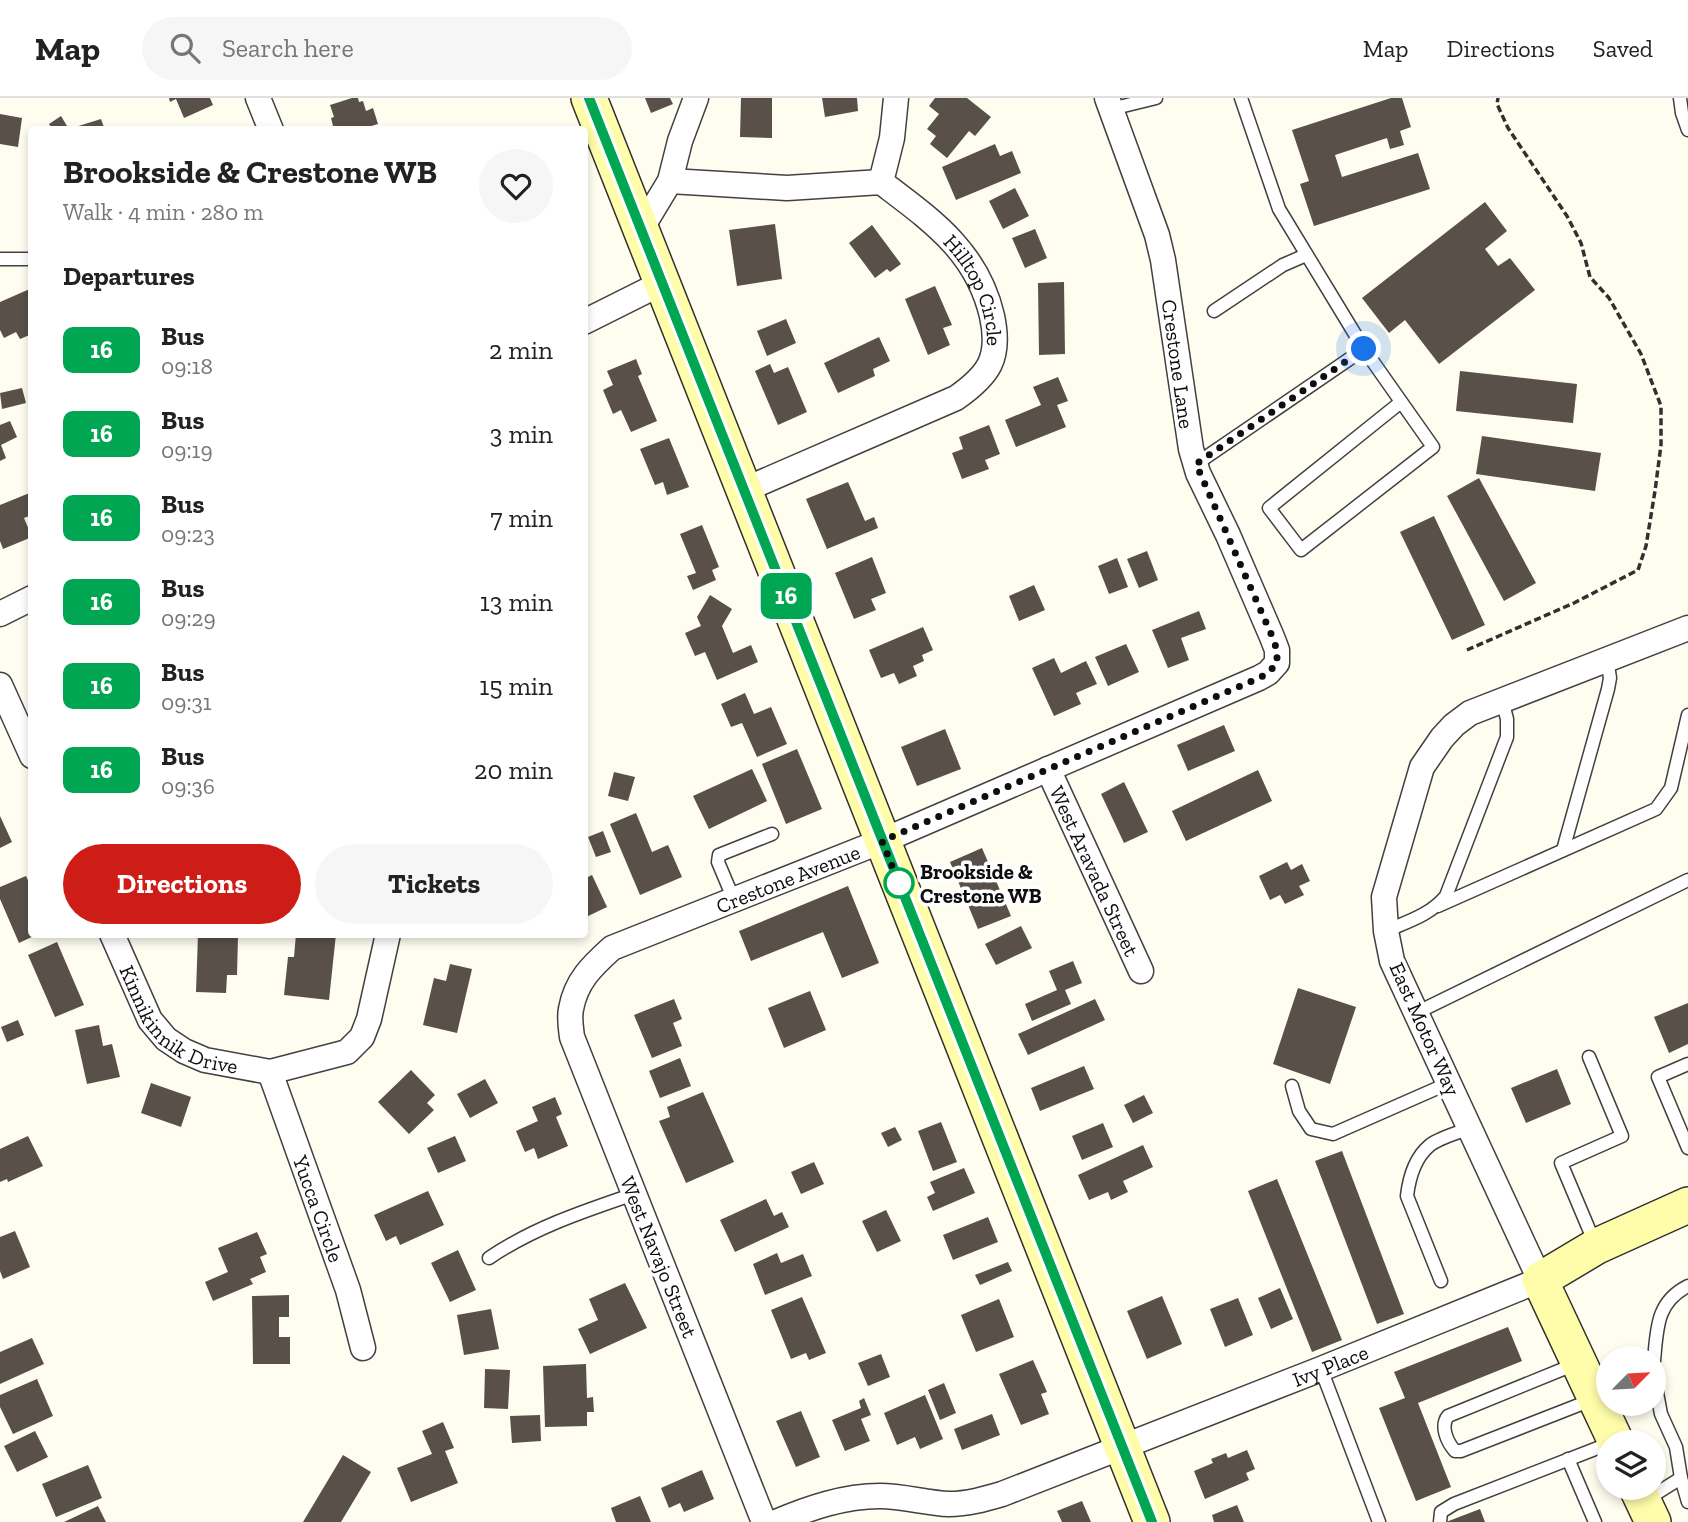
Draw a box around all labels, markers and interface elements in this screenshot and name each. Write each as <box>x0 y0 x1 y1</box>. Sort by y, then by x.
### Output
search box <box>142 17 632 80</box>
text: Map <box>35 29 100 68</box>
icon: search <box>166 29 204 67</box>
text: Search here <box>222 32 354 64</box>
text: Map <box>1363 34 1409 63</box>
text: Directions <box>1447 34 1555 63</box>
text: Saved <box>1593 34 1653 63</box>
button: heart <box>479 149 553 223</box>
text: Brookside & Crestone WB <box>63 152 437 191</box>
text: Walk · 4 min · 280 m <box>63 198 263 226</box>
street label: Hilltop Circle <box>939 229 1007 346</box>
text: Departures <box>63 260 195 292</box>
street label: Crestone Lane <box>1157 298 1199 430</box>
text: Bus <box>161 320 204 352</box>
your location <box>1346 331 1381 366</box>
text: 2 min <box>489 334 553 366</box>
text: 16 <box>90 335 113 364</box>
text: 09:18 <box>161 352 213 380</box>
text: Bus <box>161 404 204 436</box>
text: 3 min <box>490 418 553 450</box>
text: 16 <box>90 419 113 448</box>
text: 09:19 <box>161 436 213 464</box>
text: Bus <box>161 488 204 520</box>
text: 7 min <box>490 502 553 534</box>
text: 16 <box>90 503 113 532</box>
text: 09:23 <box>161 520 215 548</box>
text: Bus <box>161 572 204 604</box>
line badge: 16 <box>754 573 818 619</box>
text: 16 <box>775 581 797 610</box>
text: 13 min <box>480 586 553 618</box>
text: 16 <box>90 587 113 616</box>
text: 09:29 <box>161 604 216 632</box>
text: Bus <box>161 656 204 688</box>
text: 15 min <box>479 670 553 702</box>
text: 16 <box>90 671 113 700</box>
text: 09:31 <box>161 688 212 716</box>
text: Bus <box>161 740 204 772</box>
text: 20 min <box>474 754 553 786</box>
text: 16 <box>90 755 113 784</box>
text: 09:36 <box>161 772 215 800</box>
street label: West Aravada Street <box>1045 782 1145 960</box>
street label: Crestone Avenue <box>712 839 864 918</box>
button: Directions <box>63 844 301 924</box>
button: Tickets <box>315 844 553 924</box>
place label: Brookside & Crestone WB <box>920 859 1042 908</box>
marker: Brookside & Crestone WB <box>884 868 914 898</box>
street label: East Motor Way <box>1384 958 1466 1100</box>
street label: Kinnikinnik Drive <box>115 961 240 1078</box>
street label: Yucca Circle <box>288 1151 349 1265</box>
street label: West Navajo Street <box>614 1173 703 1342</box>
street label: Ivy Place <box>1289 1339 1372 1391</box>
north arrow <box>1596 1346 1666 1416</box>
map controls <box>1596 1346 1666 1500</box>
button: layers <box>1596 1430 1666 1500</box>

